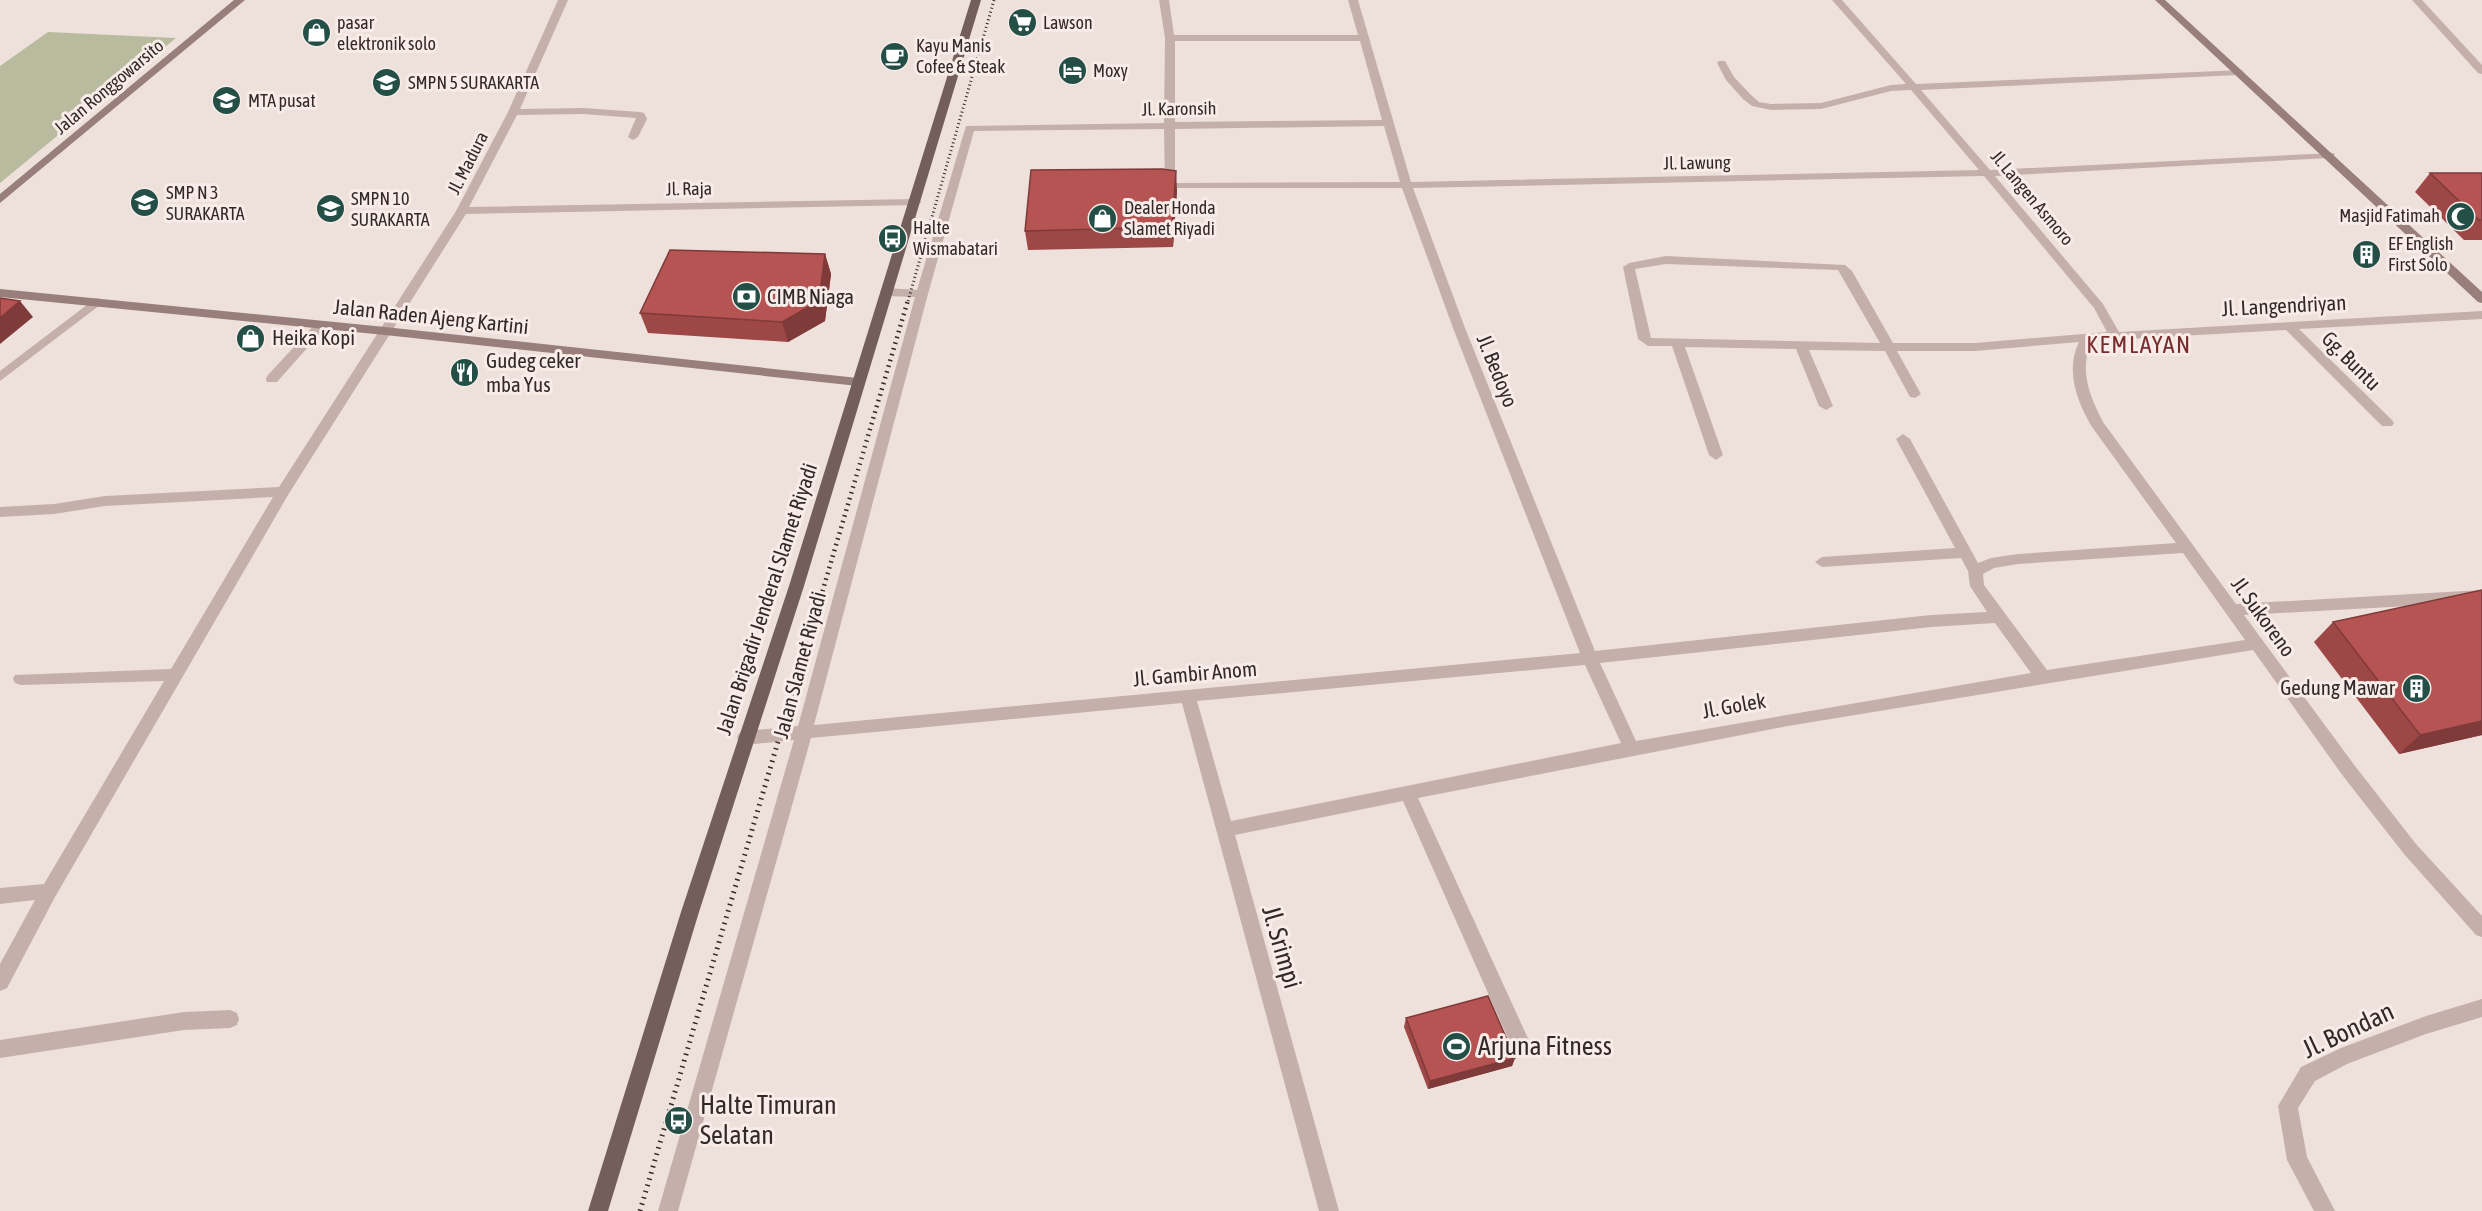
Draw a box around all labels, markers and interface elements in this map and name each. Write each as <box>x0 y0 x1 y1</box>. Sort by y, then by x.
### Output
supermarket icon: Lawson <box>1006 7 1038 39</box>
place label: pasar elektronik solo <box>337 12 436 54</box>
place label: Lawson <box>1043 12 1093 33</box>
shop icon: pasar elektronik solo <box>300 17 332 49</box>
street label: Jalan Ronggowarsito <box>50 35 167 138</box>
place label: Kayu Manis Cofee & Steak <box>916 35 1005 77</box>
cafe icon: Kayu Manis Cofee & Steak <box>879 40 911 72</box>
hotel icon: Moxy <box>1056 55 1088 87</box>
place label: Moxy <box>1093 60 1128 81</box>
school or university icon: SMPN 5 SURAKARTA <box>371 67 403 99</box>
place label: SMPN 5 SURAKARTA <box>408 72 539 93</box>
school or university icon: MTA pusat <box>211 85 243 117</box>
place label: MTA pusat <box>248 90 316 111</box>
street label: Jl. Karonsih <box>1141 97 1217 120</box>
street label: Jl. Madura <box>443 128 492 197</box>
street label: Jl. Langen Asmoro <box>1987 146 2078 249</box>
street label: Jl. Lawung <box>1663 151 1731 174</box>
street label: Jl. Raja <box>666 178 712 199</box>
place label: SMP N 3 SURAKARTA <box>166 182 245 224</box>
school or university icon: SMP N 3 SURAKARTA <box>129 187 161 219</box>
place label: SMPN 10 SURAKARTA <box>351 188 430 230</box>
school or university icon: SMPN 10 SURAKARTA <box>314 193 346 225</box>
place label: Dealer Honda Slamet Riyadi <box>1124 197 1216 239</box>
mosque icon: Masjid Fatimah <box>2445 200 2477 232</box>
shop icon: Dealer Honda Slamet Riyadi <box>1087 202 1119 234</box>
place label: Masjid Fatimah <box>2339 205 2440 226</box>
place label: Halte Wismabatari <box>913 217 998 259</box>
bus stop icon: Halte Wismabatari <box>876 222 908 254</box>
place label: EF English First Solo <box>2388 233 2454 275</box>
building icon: EF English First Solo <box>2351 238 2383 270</box>
bank icon: CIMB Niaga <box>730 281 762 313</box>
place label: CIMB Niaga <box>767 284 854 308</box>
street label: Jl. Langendriyan <box>2221 290 2347 320</box>
street label: Jalan Raden Ajeng Kartini <box>332 294 530 338</box>
shop icon: Heika Kopi <box>235 322 267 354</box>
place label: Heika Kopi <box>272 325 355 349</box>
street label: Gg. Buntu <box>2317 326 2386 395</box>
street label: Jl. Bedoyo <box>1473 331 1523 410</box>
district label: KEMLAYAN <box>2086 331 2192 358</box>
place label: Gudeg ceker mba Yus <box>486 348 581 396</box>
restaurant icon: Gudeg ceker mba Yus <box>449 357 481 389</box>
street label: Jalan Brigadir Jenderal Slamet Riyadi <box>711 460 821 737</box>
street label: Jl. Sukoreno <box>2227 572 2301 661</box>
street label: Jalan Slamet Riyadi <box>768 589 830 741</box>
street label: Jl. Gambir Anom <box>1132 656 1258 690</box>
building icon: Gedung Mawar <box>2400 672 2432 704</box>
place label: Gedung Mawar <box>2280 675 2396 699</box>
street label: Jl. Golek <box>1700 688 1767 722</box>
street label: Jl. Srimpi <box>1256 902 1308 992</box>
street label: Jl. Bondan <box>2297 996 2399 1064</box>
sports icon: Arjuna Fitness <box>1441 1030 1473 1062</box>
place label: Arjuna Fitness <box>1478 1031 1612 1061</box>
place label: Halte Timuran Selatan <box>700 1090 837 1150</box>
bus stop icon: Halte Timuran Selatan <box>663 1104 695 1136</box>

